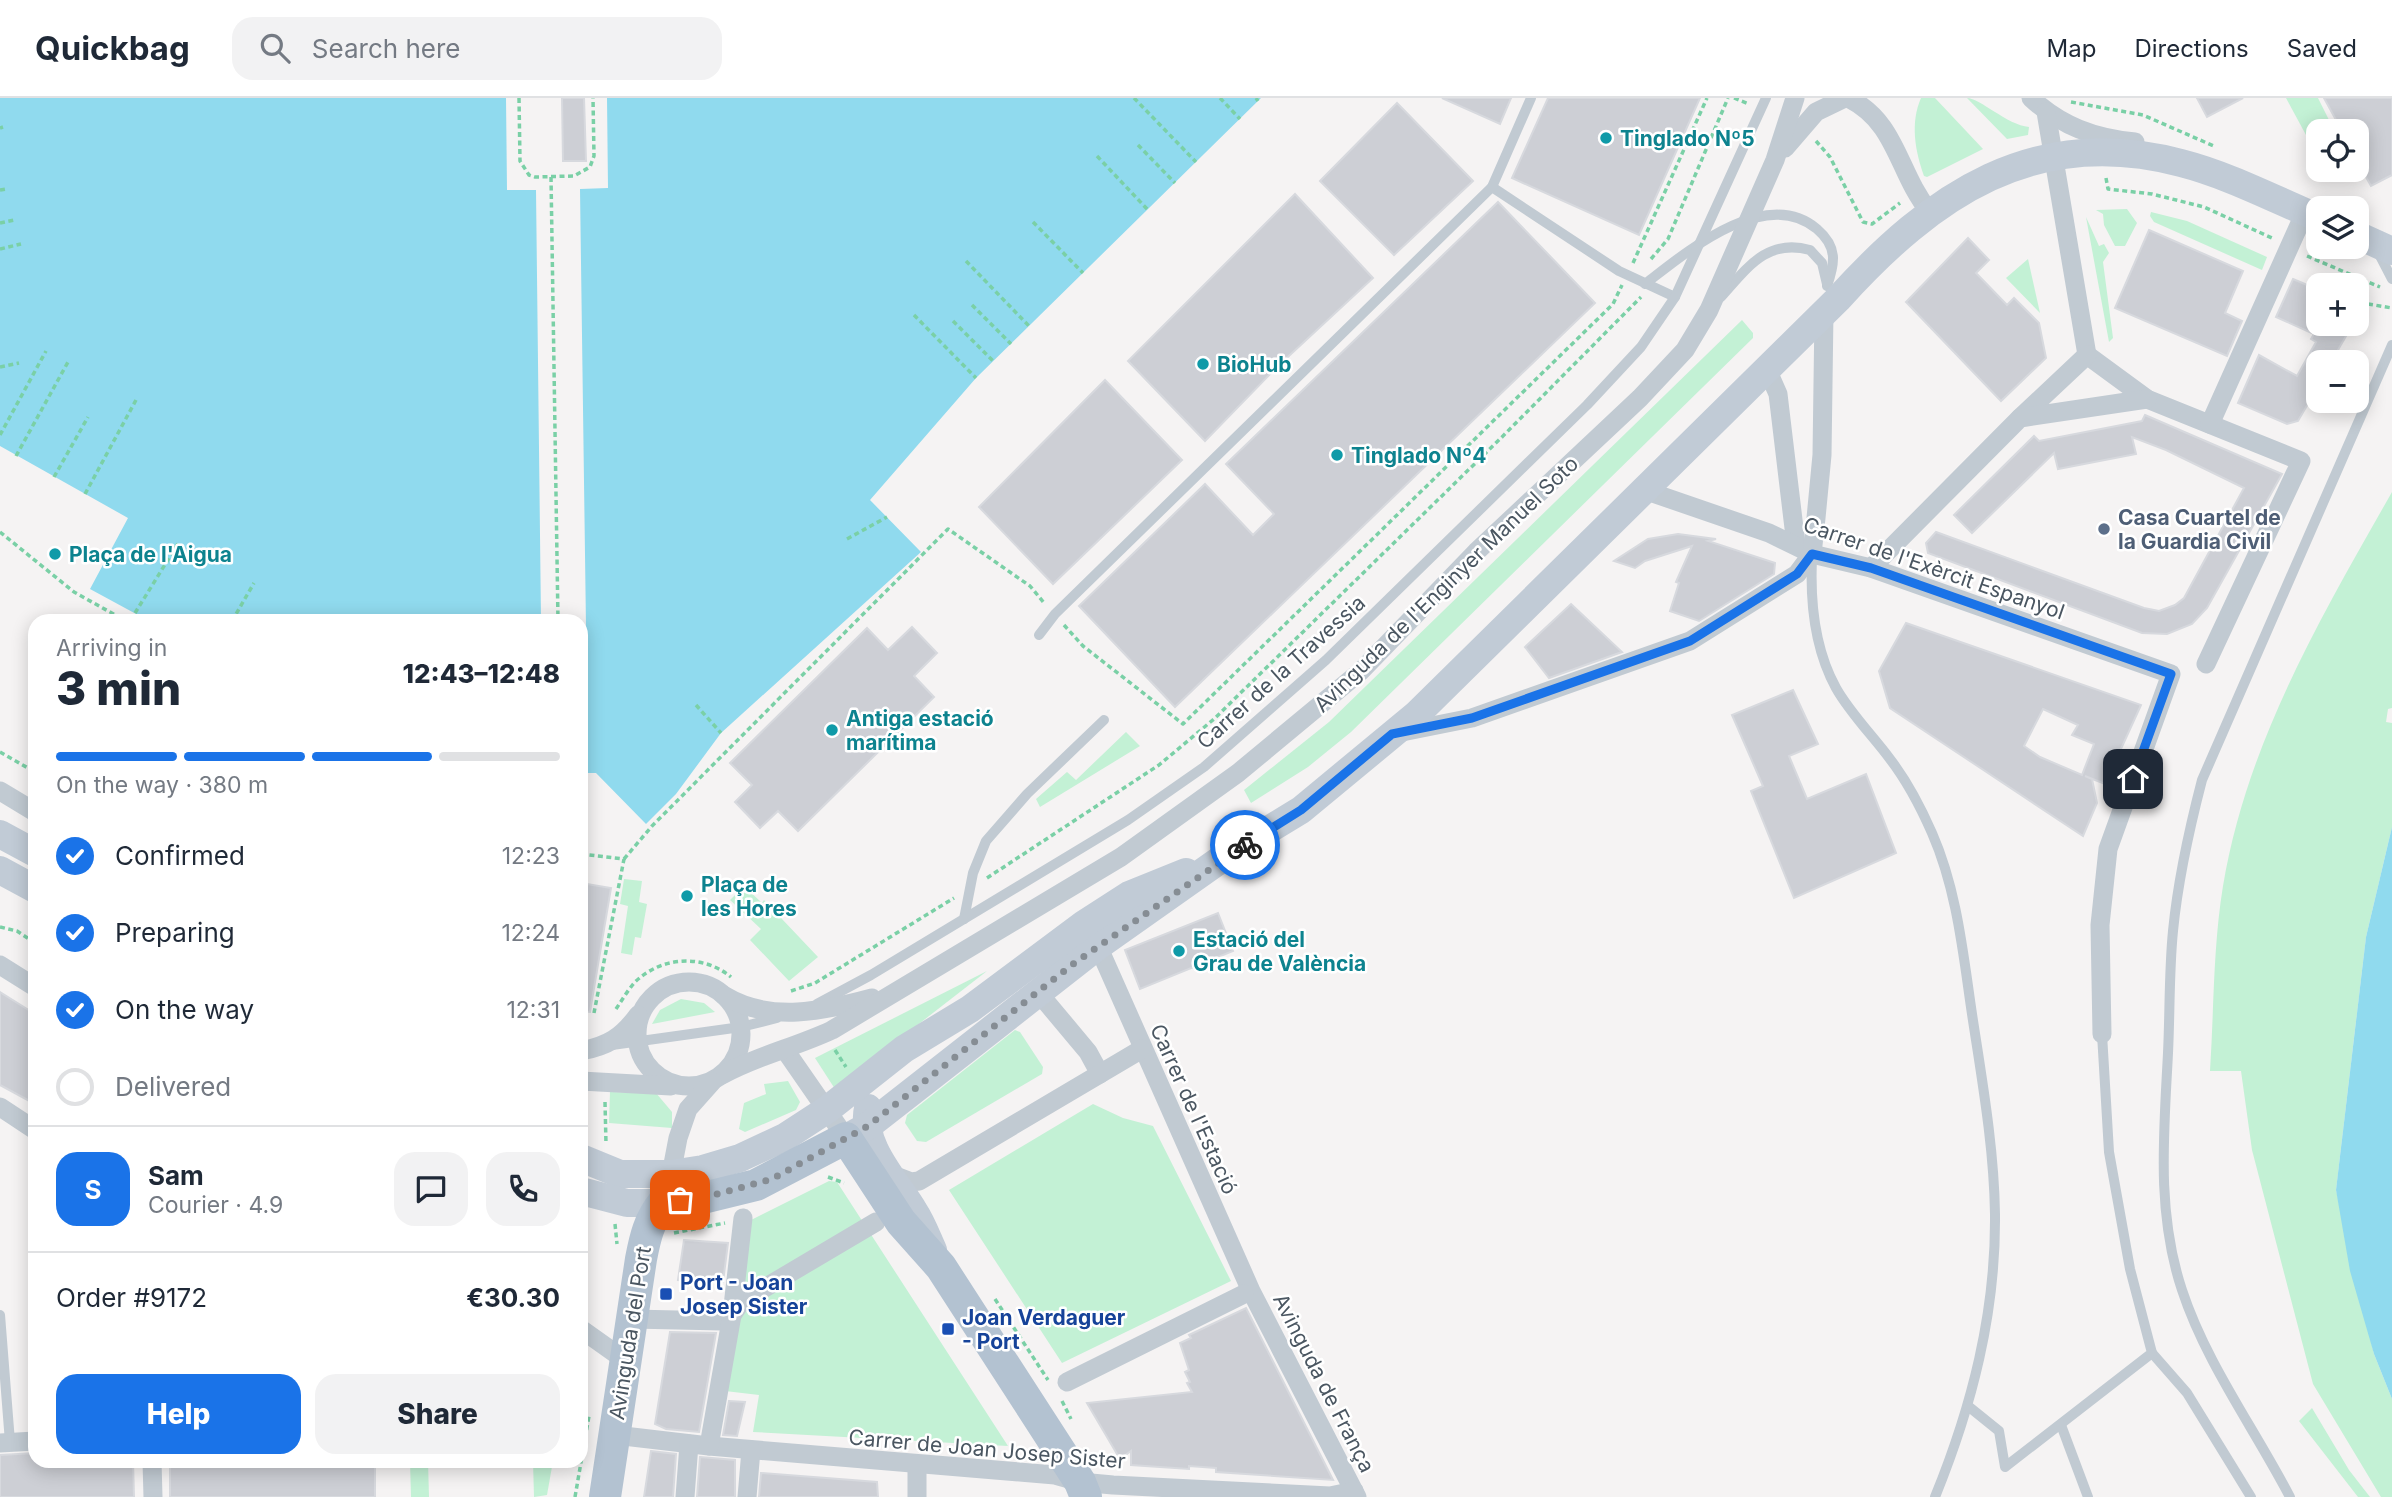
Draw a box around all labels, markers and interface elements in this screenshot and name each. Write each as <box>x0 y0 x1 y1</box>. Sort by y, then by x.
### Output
search box <box>232 17 722 80</box>
text: Quickbag <box>35 28 190 68</box>
icon: search <box>256 29 294 67</box>
text: Search here <box>312 33 460 64</box>
text: Map <box>2047 34 2096 63</box>
text: Directions <box>2134 34 2249 63</box>
text: Saved <box>2287 34 2357 63</box>
map controls <box>2306 119 2369 413</box>
button: locate <box>2306 119 2369 182</box>
place label: Tinglado Nº5 <box>1620 126 1755 151</box>
marker: Tinglado Nº5 <box>1598 130 1614 146</box>
button: layers <box>2306 196 2369 259</box>
button: + <box>2306 273 2369 336</box>
button: − <box>2306 350 2369 413</box>
place label: BioHub <box>1217 352 1291 377</box>
marker: BioHub <box>1195 356 1211 372</box>
place label: Tinglado Nº4 <box>1351 443 1486 468</box>
marker: Tinglado Nº4 <box>1329 447 1345 463</box>
street label: Avinguda de l'Enginyer Manuel Soto <box>1309 451 1583 717</box>
place label: Casa Cuartel de la Guardia Civil <box>2118 505 2281 554</box>
street label: Carrer de l'Exèrcit Espanyol <box>1800 512 2068 624</box>
marker: Casa Cuartel de la Guardia Civil <box>2096 521 2112 537</box>
place label: Plaça de l'Aigua <box>69 542 232 567</box>
marker: Plaça de l'Aigua <box>47 546 63 562</box>
street label: Carrer de la Travessia <box>1192 590 1370 754</box>
text: Arriving in <box>56 634 167 662</box>
text: 12:43–12:48 <box>402 658 560 689</box>
text: 3 min <box>56 660 181 716</box>
place label: Antiga estació marítima <box>846 706 994 755</box>
marker: Antiga estació marítima <box>824 722 840 738</box>
pin <box>2103 749 2163 809</box>
icon: home <box>2114 760 2152 798</box>
text: On the way · 380 m <box>56 771 268 799</box>
courier <box>1210 810 1280 880</box>
icon: bike <box>1226 826 1264 864</box>
icon: check <box>56 837 94 875</box>
text: Confirmed <box>115 840 245 871</box>
text: 12:23 <box>502 842 560 870</box>
place label: Plaça de les Hores <box>701 872 797 921</box>
marker: Plaça de les Hores <box>679 888 695 904</box>
icon: check <box>56 914 94 952</box>
text: Preparing <box>115 917 235 948</box>
text: 12:24 <box>501 919 560 947</box>
place label: Estació del Grau de València <box>1193 927 1366 976</box>
marker: Estació del Grau de València <box>1171 943 1187 959</box>
icon: check <box>56 991 94 1029</box>
text: On the way <box>115 994 254 1025</box>
text: 12:31 <box>506 996 560 1024</box>
street label: Carrer de l'Estació <box>1145 1020 1243 1198</box>
text: Delivered <box>115 1071 231 1102</box>
button: chat <box>394 1152 468 1226</box>
button: phone <box>486 1152 560 1226</box>
text: Sam <box>148 1160 204 1191</box>
pin <box>650 1170 710 1230</box>
text: S <box>84 1174 102 1205</box>
icon: bag <box>661 1181 699 1219</box>
text: Courier · 4.9 <box>148 1191 283 1219</box>
street label: Avinguda del Port <box>604 1244 656 1422</box>
place label: Port - Joan Josep Sister <box>680 1270 808 1319</box>
text: Order #9172 <box>56 1282 207 1313</box>
text: €30.30 <box>466 1282 560 1313</box>
marker: Port - Joan Josep Sister <box>658 1286 674 1302</box>
street label: Avinguda de França <box>1268 1290 1380 1476</box>
place label: Joan Verdaguer - Port <box>962 1305 1126 1354</box>
marker: Joan Verdaguer - Port <box>940 1321 956 1337</box>
button: Help <box>56 1374 301 1454</box>
button: Share <box>315 1374 560 1454</box>
street label: Carrer de Joan Josep Sister <box>847 1424 1127 1474</box>

